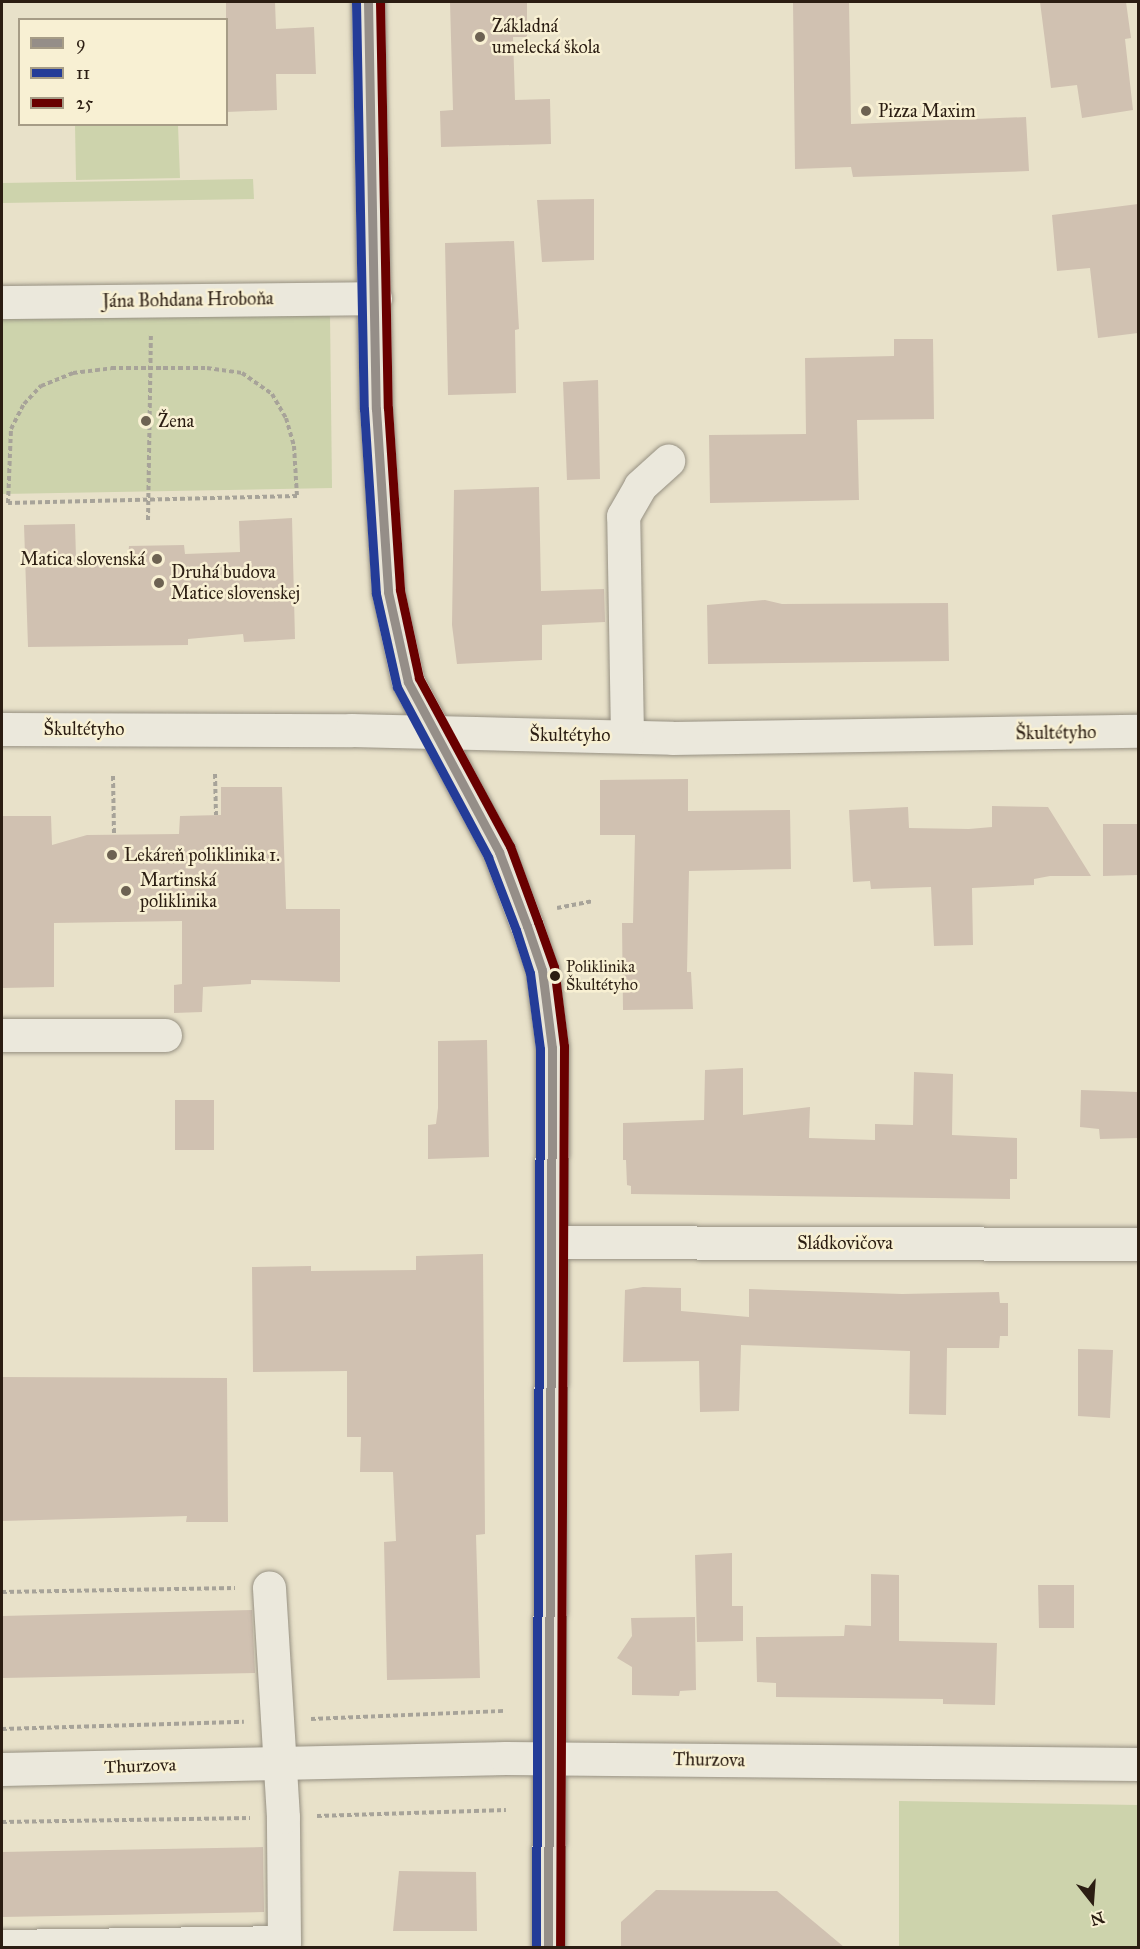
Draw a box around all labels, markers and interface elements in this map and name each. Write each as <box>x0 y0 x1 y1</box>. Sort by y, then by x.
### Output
place label: Základná umelecká škola <box>492 16 600 58</box>
legend <box>18 18 228 126</box>
marker: Základná umelecká škola <box>473 30 487 44</box>
text: 9 <box>76 32 86 54</box>
text: 11 <box>76 62 90 84</box>
text: 25 <box>76 92 93 114</box>
place label: Pizza Maxim <box>878 100 976 122</box>
marker: Pizza Maxim <box>859 104 873 118</box>
street label: Jána Bohdana Hroboňa <box>102 288 274 312</box>
place label: Žena <box>158 410 194 432</box>
marker: Žena <box>139 414 153 428</box>
place label: Matica slovenská <box>20 548 145 570</box>
marker: Matica slovenská <box>150 552 164 566</box>
place label: Druhá budova Matice slovenskej <box>171 562 300 604</box>
marker: Druhá budova Matice slovenskej <box>152 576 166 590</box>
street label: Škultétyho <box>44 718 124 740</box>
street label: Škultétyho <box>1015 721 1097 745</box>
street label: Škultétyho <box>530 724 610 746</box>
place label: Lekáreň poliklinika 1. <box>124 844 280 866</box>
marker: Lekáreň poliklinika 1. <box>105 848 119 862</box>
place label: Martinská poliklinika <box>140 870 217 912</box>
marker: Martinská poliklinika <box>117 882 135 900</box>
place label: Poliklinika Škultétyho <box>566 957 638 995</box>
marker: Poliklinika Škultétyho <box>549 970 561 982</box>
street label: Sládkovičova <box>797 1232 893 1254</box>
street label: Thurzova <box>673 1749 745 1771</box>
street label: Thurzova <box>104 1754 176 1778</box>
north arrow <box>1062 1871 1122 1931</box>
text: N <box>1088 1908 1107 1930</box>

